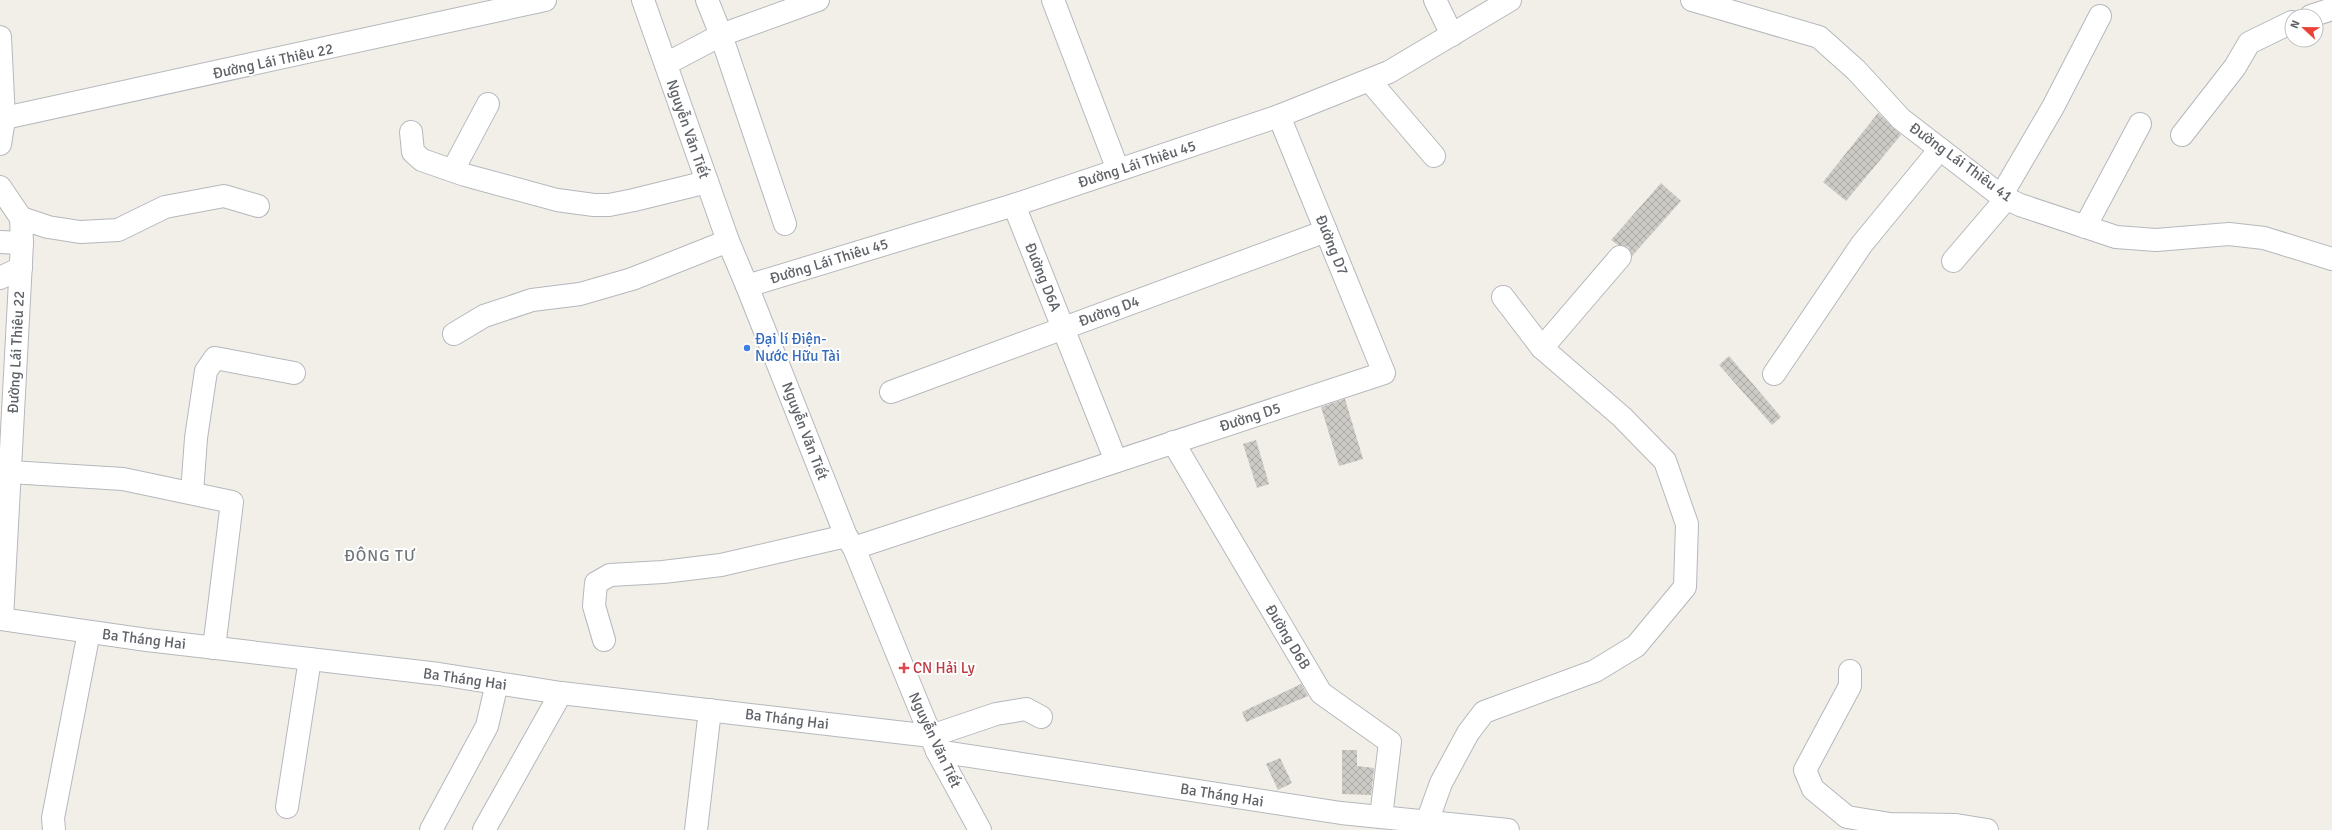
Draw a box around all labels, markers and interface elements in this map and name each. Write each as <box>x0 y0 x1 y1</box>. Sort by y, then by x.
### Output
north arrow <box>2284 8 2324 48</box>
text: N <box>2288 18 2303 30</box>
street label: Đường Lái Thiêu 22 <box>211 39 335 83</box>
street label: Nguyễn Văn Tiết <box>663 77 714 181</box>
street label: Đường Lái Thiêu 41 <box>1906 119 2016 205</box>
street label: Đường Lái Thiêu 45 <box>1076 136 1198 192</box>
street label: Đường D7 <box>1312 212 1352 278</box>
street label: Đường Lái Thiêu 45 <box>768 234 890 288</box>
street label: Đường D6A <box>1021 240 1065 314</box>
street label: Đường Lái Thiêu 22 <box>4 290 28 414</box>
street label: Đường D4 <box>1076 292 1142 330</box>
place label: Đại lí Điện- Nước Hữu Tài <box>755 330 840 365</box>
marker: Đại lí Điện- Nước Hữu Tài <box>742 343 752 353</box>
street label: Nguyễn Văn Tiết <box>778 379 833 483</box>
street label: Đường D5 <box>1217 399 1283 435</box>
district label: ĐÔNG TƯ <box>344 546 416 566</box>
street label: Đường D6B <box>1262 601 1314 673</box>
street label: Ba Tháng Hai <box>101 625 187 653</box>
place label: CN Hải Ly <box>913 659 975 677</box>
marker: CN Hải Ly <box>898 662 910 674</box>
street label: Ba Tháng Hai <box>422 664 508 694</box>
street label: Nguyễn Văn Tiết <box>905 689 966 791</box>
street label: Ba Tháng Hai <box>744 705 830 733</box>
street label: Ba Tháng Hai <box>1179 780 1265 810</box>

